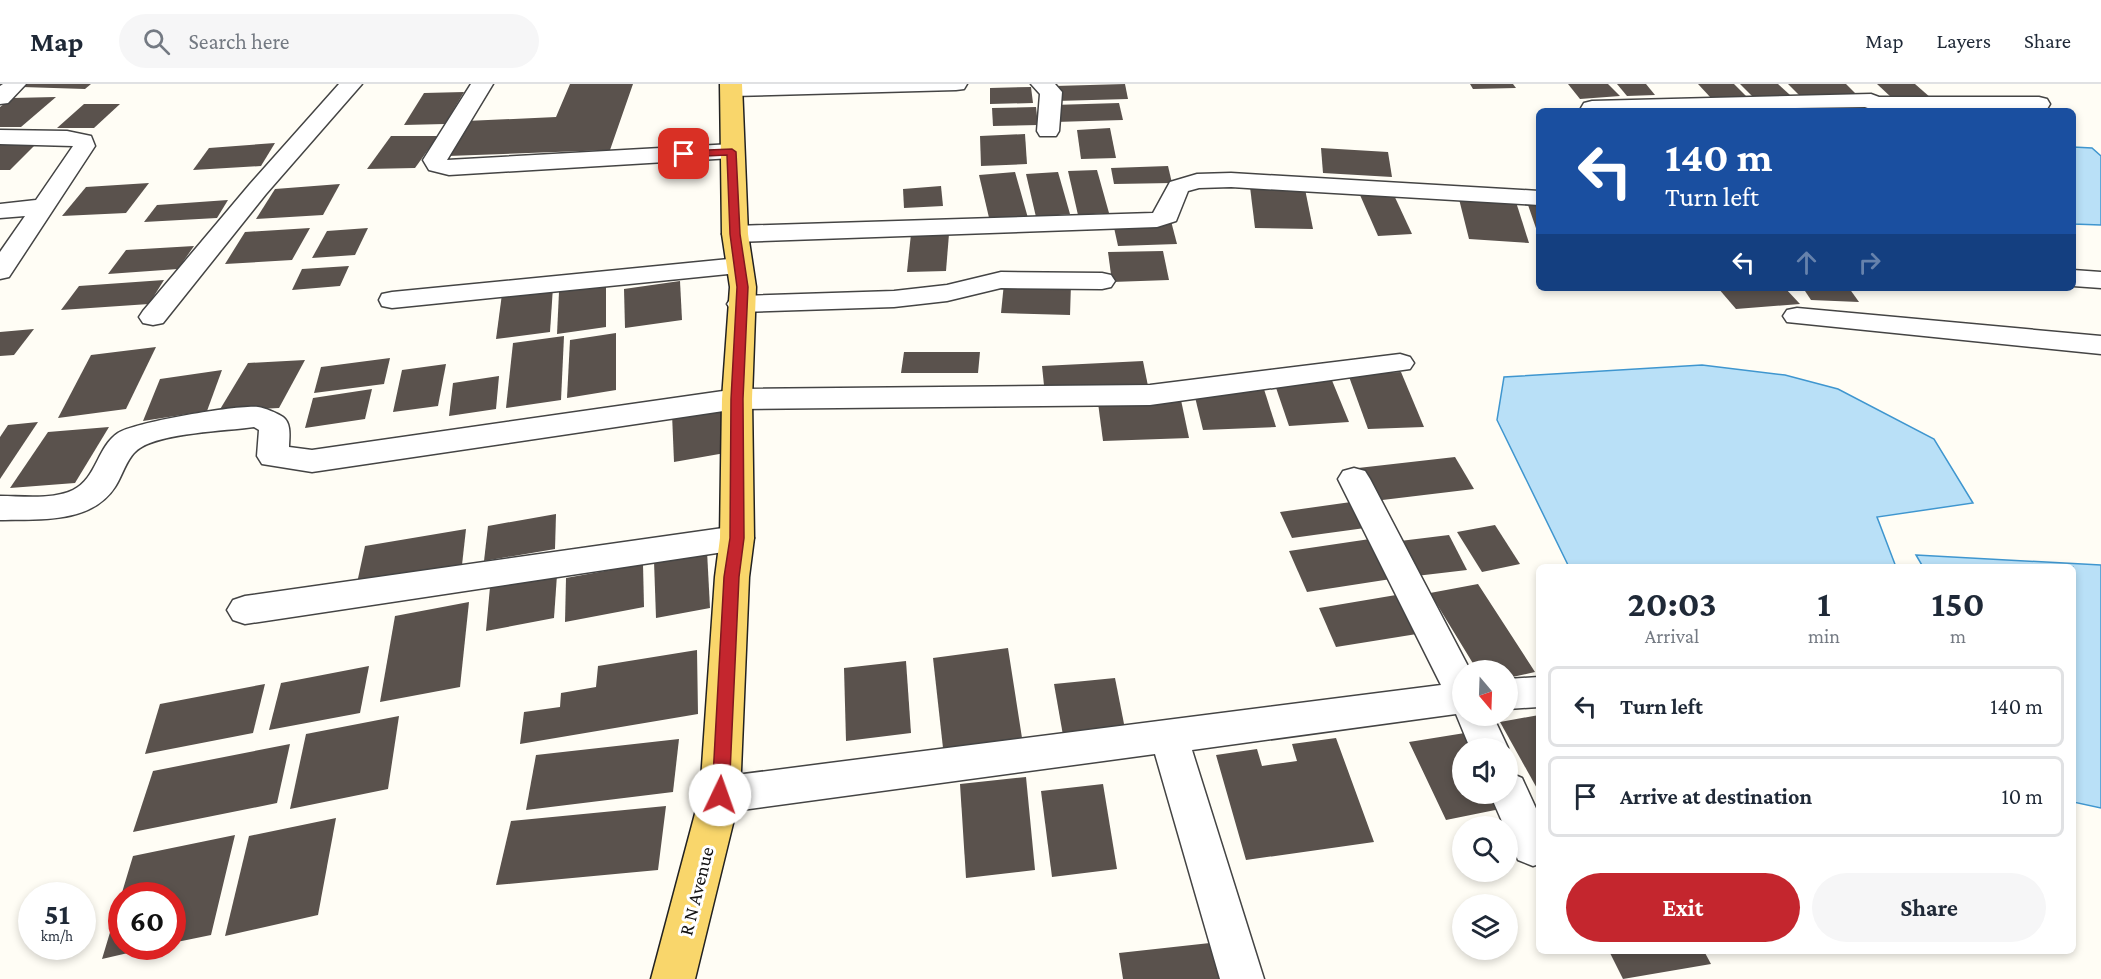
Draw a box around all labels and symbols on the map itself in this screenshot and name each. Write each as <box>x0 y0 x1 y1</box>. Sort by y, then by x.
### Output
pin <box>658 128 709 179</box>
north arrow <box>1452 660 1518 726</box>
position arrow <box>688 763 752 827</box>
street label: R N Avenue <box>674 844 718 938</box>
speed limit sign: 60 <box>108 882 186 960</box>

